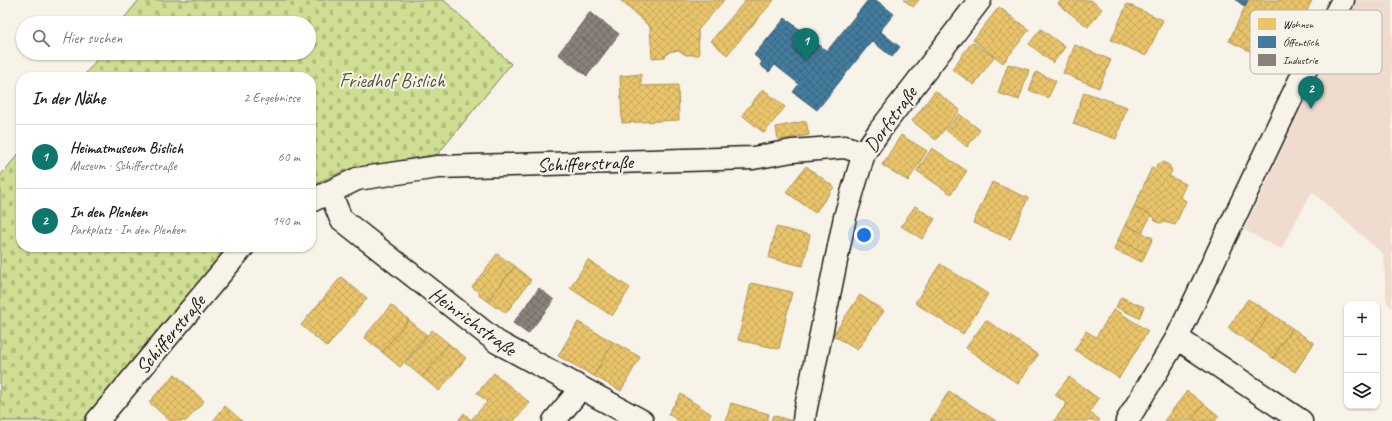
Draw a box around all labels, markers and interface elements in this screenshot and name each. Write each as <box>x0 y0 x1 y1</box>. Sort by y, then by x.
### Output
legend <box>1250 10 1382 74</box>
search box <box>16 16 316 60</box>
text: Wohnen <box>1283 17 1314 31</box>
icon: search <box>30 27 52 49</box>
pin: 1 <box>793 28 819 61</box>
text: Hier suchen <box>62 29 122 48</box>
text: Öffentlich <box>1283 35 1320 49</box>
text: Industrie <box>1283 53 1319 67</box>
park label: Friedhof Bislich <box>339 68 446 93</box>
pin: 2 <box>1298 76 1324 109</box>
street label: Dorfstraße <box>858 80 923 157</box>
text: In der Nähe <box>32 88 105 109</box>
text: 2 Ergebnisse <box>244 90 300 106</box>
text: Heimatmuseum Bislich <box>70 139 183 158</box>
text: 1 <box>42 149 48 165</box>
text: 60 m <box>278 149 300 165</box>
street label: Schifferstraße <box>536 149 635 178</box>
text: Museum · Schifferstraße <box>70 158 177 174</box>
text: In den Plenken <box>70 203 147 222</box>
text: 2 <box>42 213 48 229</box>
text: 140 m <box>272 213 300 229</box>
text: Parkplatz · In den Plenken <box>70 222 186 238</box>
your location <box>854 225 874 245</box>
street label: Heinrichstraße <box>424 281 522 362</box>
street label: Schifferstraße <box>130 288 212 379</box>
map controls <box>1344 301 1380 409</box>
button: + <box>1344 301 1380 337</box>
button: − <box>1344 337 1380 373</box>
button: layers <box>1344 373 1380 409</box>

